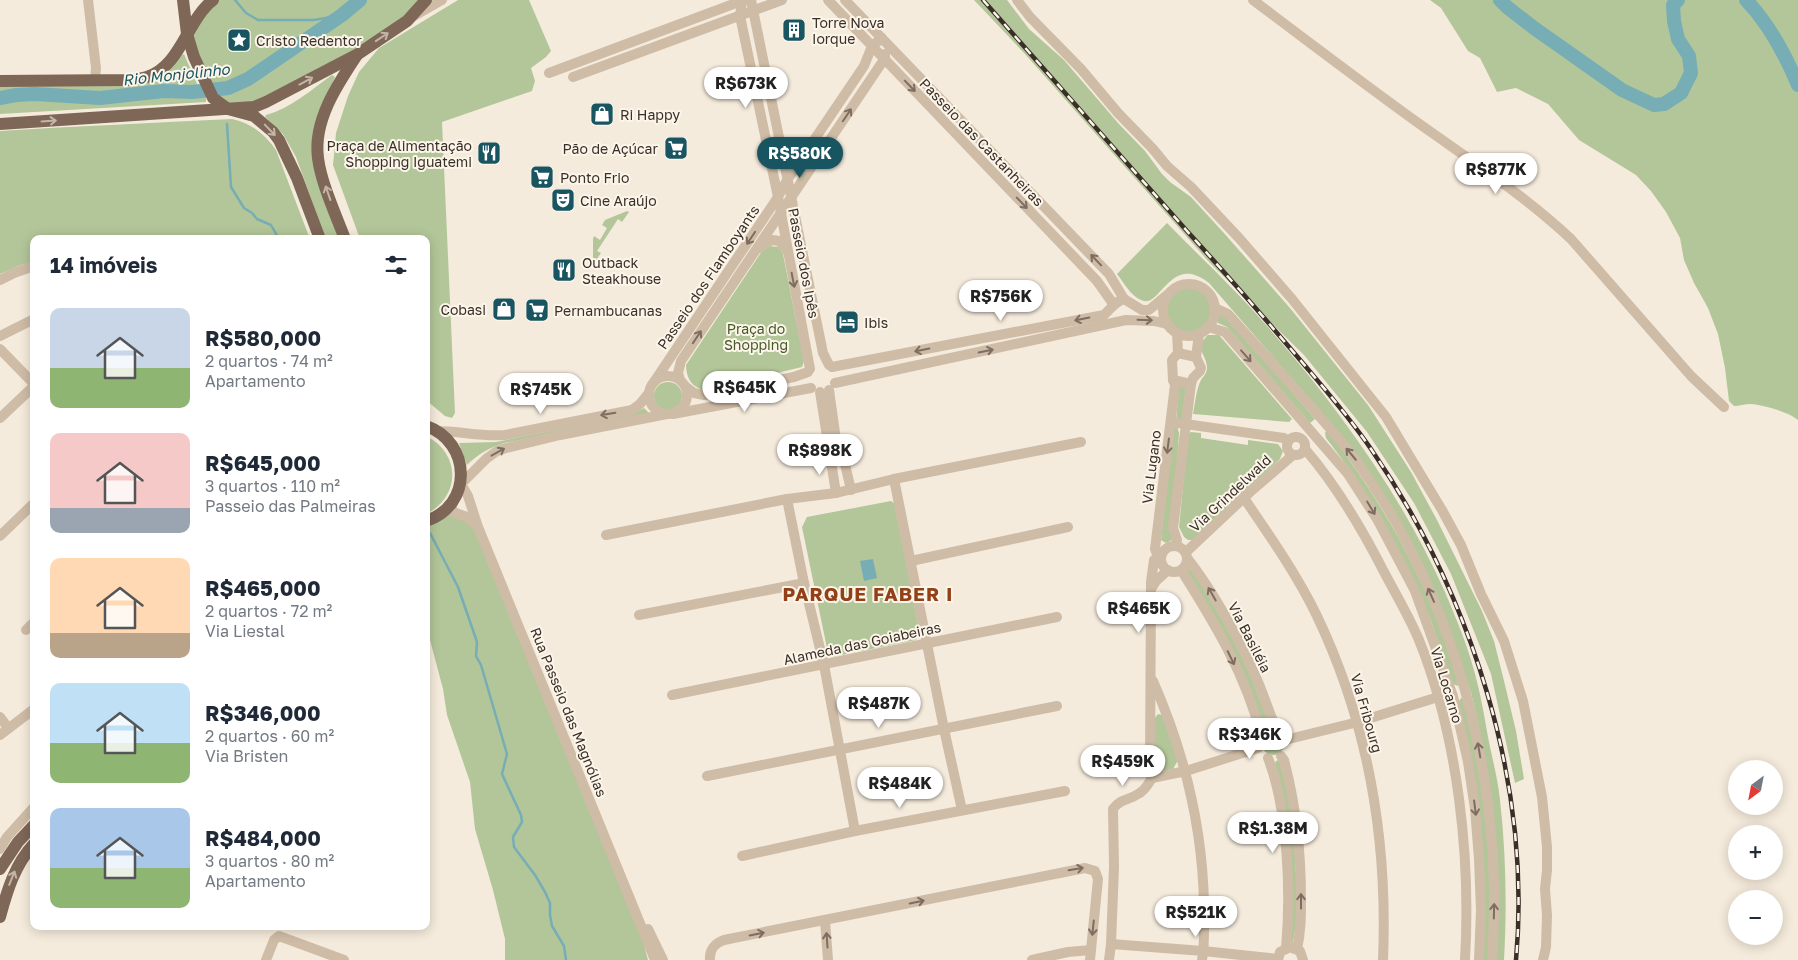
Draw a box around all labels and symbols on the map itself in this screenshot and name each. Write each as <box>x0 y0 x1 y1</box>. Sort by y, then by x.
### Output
place label: Torre Nova Iorque <box>812 14 884 47</box>
building icon: Torre Nova Iorque <box>781 17 807 43</box>
place icon: Cristo Redentor <box>226 27 252 53</box>
place label: Cristo Redentor <box>256 32 362 49</box>
one-way arrow <box>375 32 389 42</box>
water label: Rio Monjolinho <box>122 59 231 90</box>
pin: R$673K <box>705 66 787 109</box>
street label: Passeio das Castanheiras <box>916 75 1048 209</box>
one-way arrow <box>298 76 313 86</box>
one-way arrow <box>904 79 916 92</box>
shop icon: Ri Happy <box>589 101 615 127</box>
place label: Ri Happy <box>620 106 680 123</box>
one-way arrow <box>841 108 852 122</box>
one-way arrow <box>40 117 56 126</box>
one-way arrow <box>264 124 276 137</box>
supermarket icon: Pão de Açúcar <box>663 135 689 161</box>
pin: R$580K <box>759 136 841 179</box>
place label: Praça de Alimentação Shopping Iguatemi <box>327 137 472 170</box>
restaurant icon: Praça de Alimentação Shopping Iguatemi <box>476 140 502 166</box>
place label: Pão de Açúcar <box>563 140 659 157</box>
pin: R$877K <box>1455 152 1537 195</box>
supermarket icon: Ponto Frio <box>529 164 555 190</box>
place label: Ponto Frio <box>560 169 629 186</box>
one-way arrow <box>323 186 332 201</box>
theatre icon: Cine Araújo <box>550 187 576 213</box>
place label: Cine Araújo <box>580 192 657 209</box>
one-way arrow <box>1016 197 1028 209</box>
street label: Passeio dos Flamboyants <box>653 202 763 352</box>
street label: Passeio dos Ipês <box>785 206 823 320</box>
one-way arrow <box>745 231 756 245</box>
place label: Outback Steakhouse <box>582 254 661 287</box>
one-way arrow <box>1090 254 1102 266</box>
restaurant icon: Outback Steakhouse <box>551 257 577 283</box>
one-way arrow <box>789 271 799 287</box>
pin: R$756K <box>960 280 1042 322</box>
shop icon: Cobasi <box>491 296 517 322</box>
supermarket icon: Pernambucanas <box>524 297 550 323</box>
place label: Cobasi <box>440 301 486 318</box>
place label: Pernambucanas <box>554 302 662 319</box>
hotel icon: Ibis <box>834 309 860 335</box>
place label: Ibis <box>864 314 888 331</box>
one-way arrow <box>1074 315 1090 324</box>
one-way arrow <box>1137 316 1153 325</box>
park label: Praça do Shopping <box>724 320 788 353</box>
one-way arrow <box>692 330 702 344</box>
one-way arrow <box>977 345 993 355</box>
one-way arrow <box>915 346 931 355</box>
one-way arrow <box>1240 349 1251 362</box>
pin: R$645K <box>704 370 786 413</box>
pin: R$745K <box>500 372 582 415</box>
one-way arrow <box>600 410 616 420</box>
street label: Via Lugano <box>1138 429 1164 505</box>
pin: R$898K <box>779 434 861 476</box>
one-way arrow <box>1163 437 1173 453</box>
one-way arrow <box>490 447 505 457</box>
one-way arrow <box>1346 448 1357 461</box>
street label: Via Grindelwald <box>1186 451 1274 535</box>
one-way arrow <box>1366 501 1376 515</box>
district label: PARQUE FABER I <box>783 582 953 605</box>
one-way arrow <box>1206 587 1216 602</box>
one-way arrow <box>1425 588 1435 603</box>
pin: R$465K <box>1098 592 1180 634</box>
street label: Via Basiléia <box>1225 599 1275 675</box>
street label: Alameda das Goiabeiras <box>782 618 942 668</box>
street label: Rua Passeio das Magnólias <box>527 625 611 799</box>
street label: Via Locarno <box>1427 645 1467 725</box>
one-way arrow <box>1227 650 1237 665</box>
street label: Via Fribourg <box>1348 671 1386 755</box>
pin: R$487K <box>838 686 920 729</box>
pin: R$346K <box>1209 718 1291 760</box>
one-way arrow <box>1474 742 1484 758</box>
pin: R$459K <box>1082 744 1164 787</box>
north arrow <box>1728 760 1782 815</box>
pin: R$484K <box>859 766 941 809</box>
one-way arrow <box>1470 800 1480 816</box>
pin: R$1.38M <box>1227 812 1319 854</box>
one-way arrow <box>1067 864 1083 874</box>
one-way arrow <box>9 871 18 886</box>
one-way arrow <box>1296 893 1306 909</box>
one-way arrow <box>908 896 924 906</box>
pin: R$521K <box>1155 896 1237 938</box>
one-way arrow <box>1489 904 1498 920</box>
one-way arrow <box>1089 919 1098 935</box>
one-way arrow <box>749 928 765 938</box>
one-way arrow <box>822 933 831 949</box>

